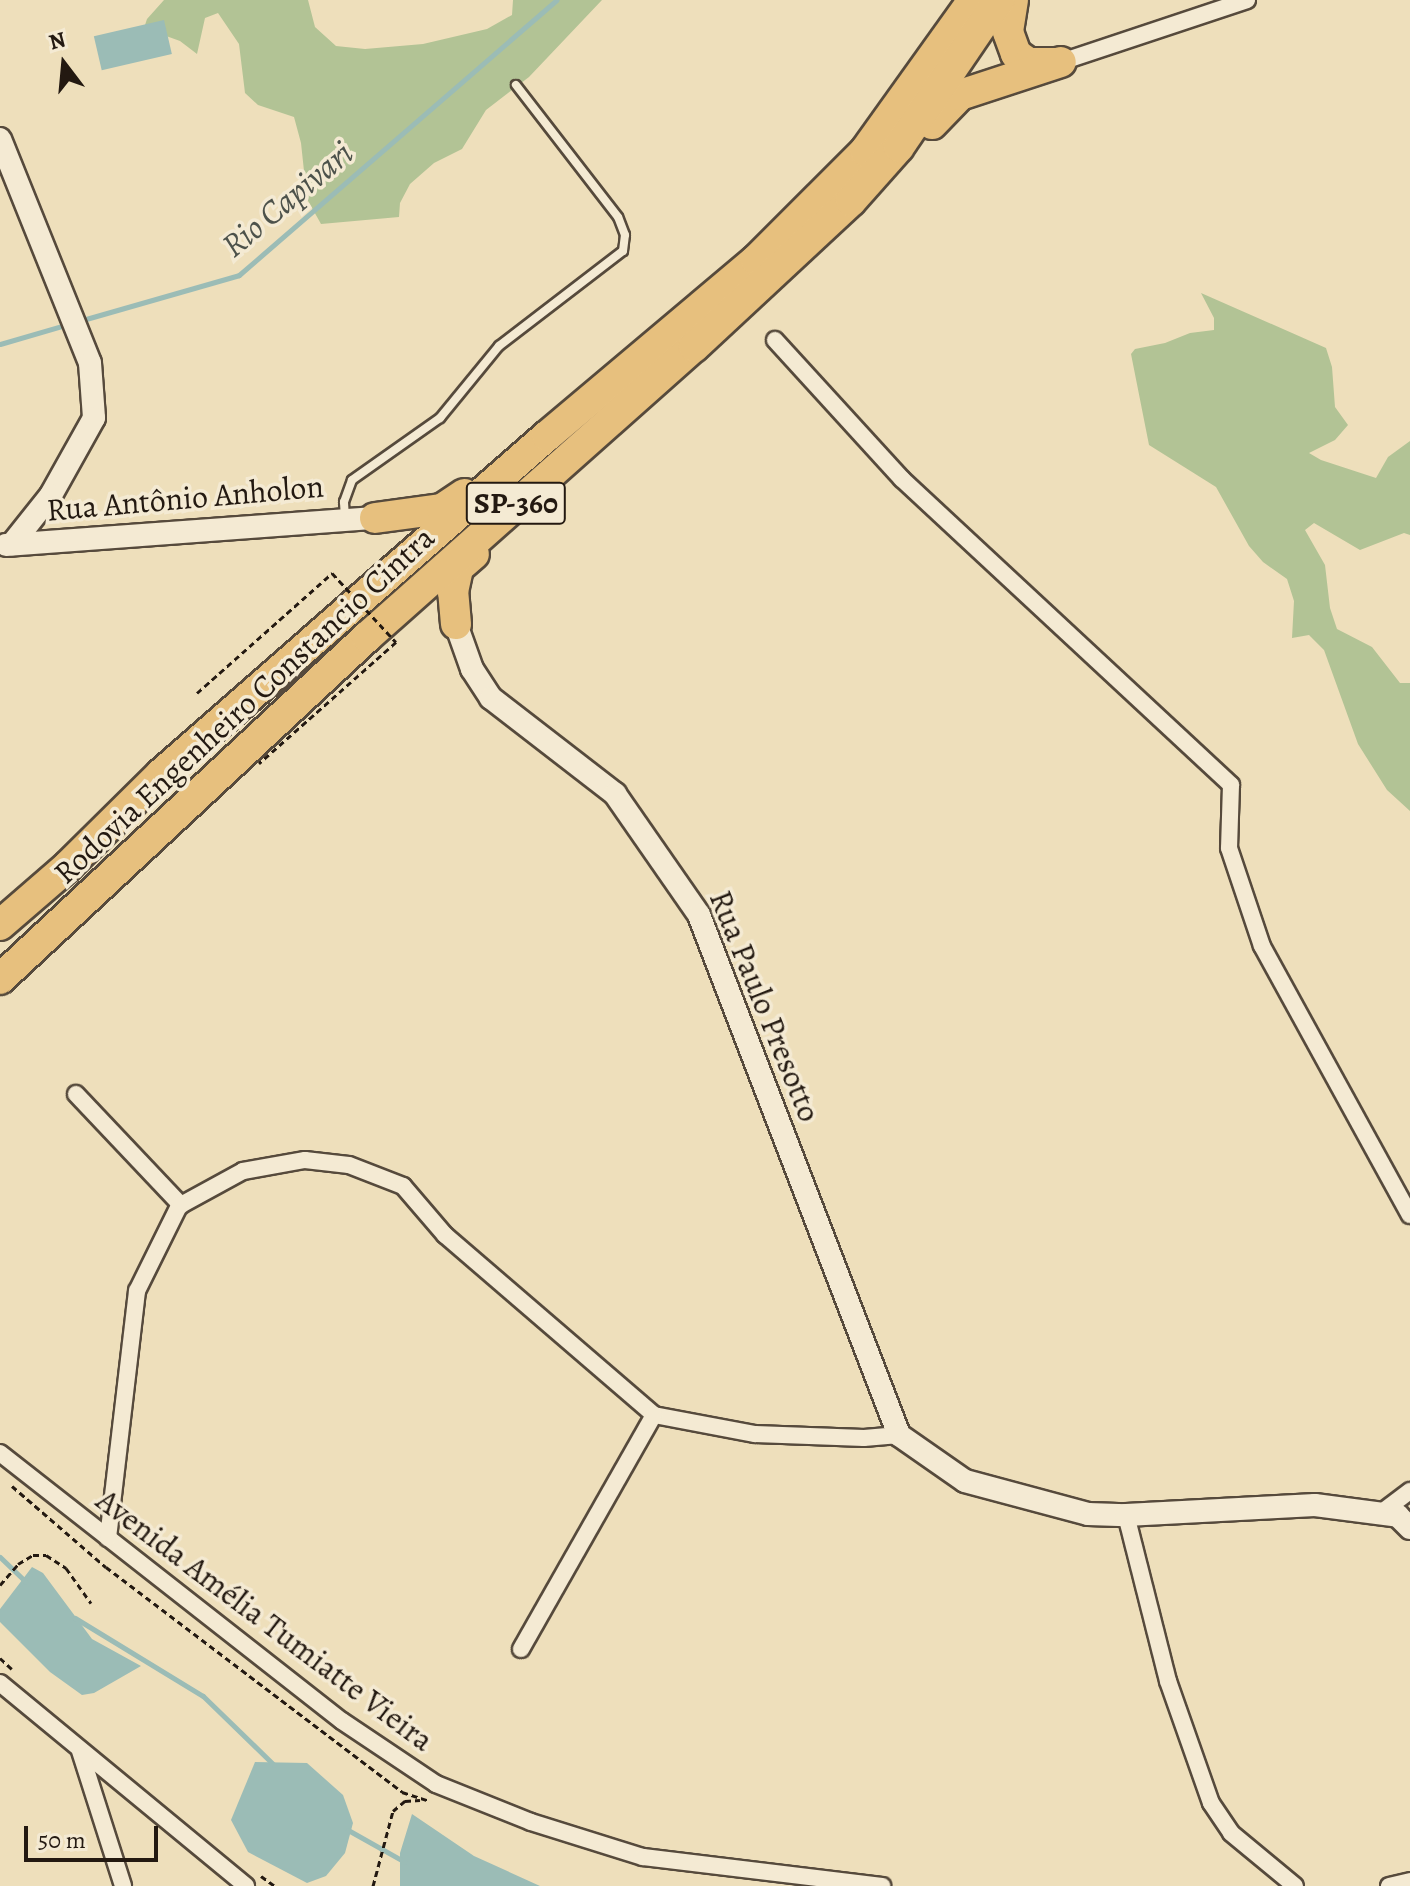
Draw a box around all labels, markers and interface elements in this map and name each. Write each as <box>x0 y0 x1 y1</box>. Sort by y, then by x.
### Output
north arrow <box>24 24 104 104</box>
text: N <box>46 24 69 58</box>
water label: Rio Capivari <box>213 132 361 266</box>
street label: Rua Antônio Anholon <box>45 467 325 529</box>
road number: SP-360 <box>464 477 568 529</box>
street label: Rodovia Engenheiro Constancio Cintra <box>46 518 442 892</box>
street label: Rua Paulo Presotto <box>701 885 829 1127</box>
street label: Avenida Amélia Tumiatte Vieira <box>89 1481 441 1759</box>
scale bar <box>28 1810 162 1860</box>
text: 50 m <box>38 1824 86 1856</box>

